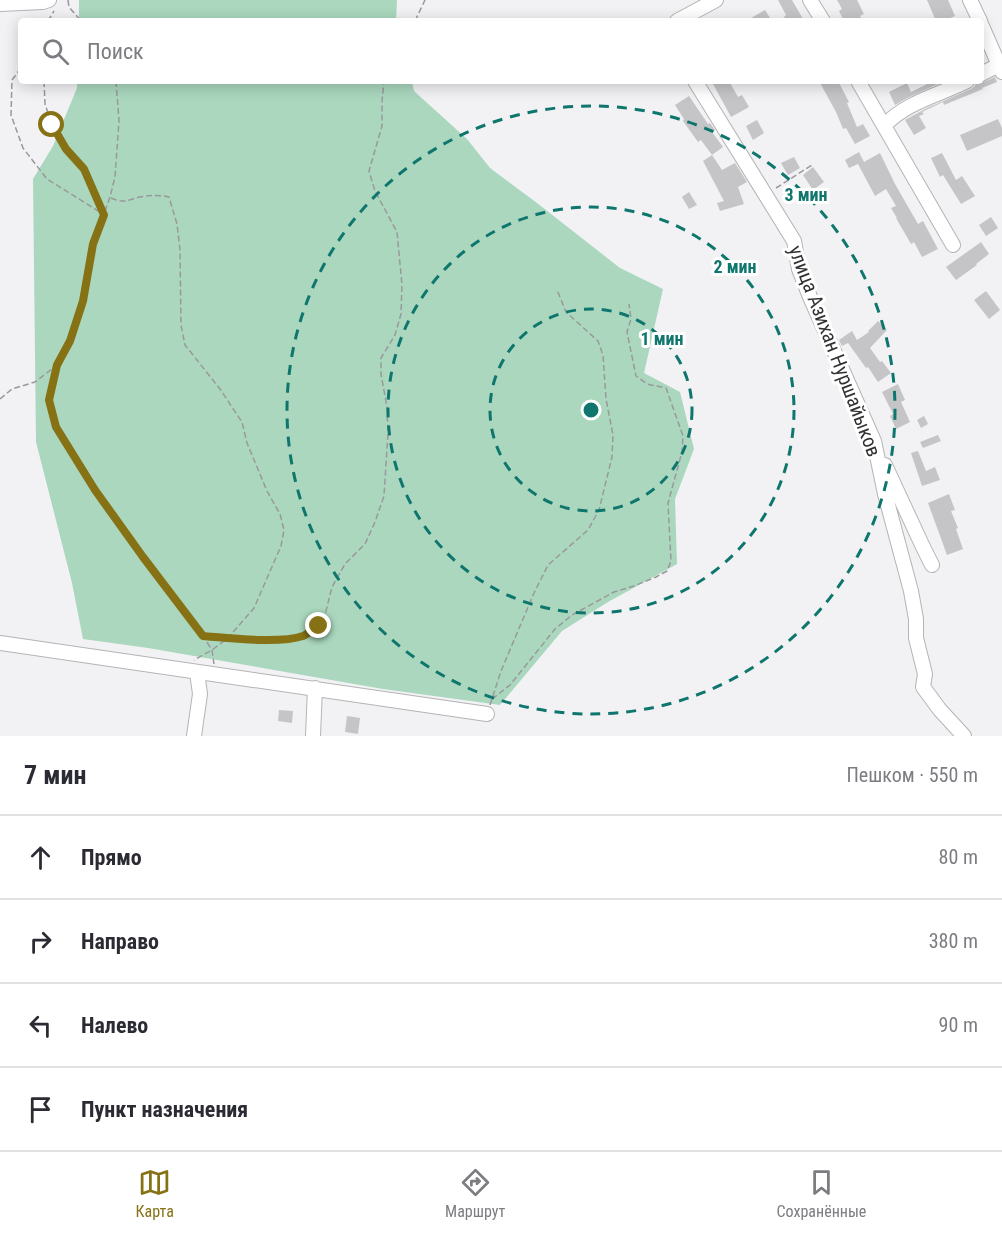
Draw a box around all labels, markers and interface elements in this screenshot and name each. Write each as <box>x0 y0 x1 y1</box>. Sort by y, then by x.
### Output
search box <box>18 18 984 84</box>
icon: search <box>39 35 72 68</box>
text: Поиск <box>87 39 144 64</box>
route start <box>38 111 64 137</box>
text: 3 мин <box>784 184 828 205</box>
street label: улица Азихан Нуршайыков <box>784 242 886 460</box>
text: 2 мин <box>713 256 757 277</box>
text: 1 мин <box>640 328 684 349</box>
centre of rings <box>581 400 601 420</box>
route end <box>305 612 331 638</box>
text: 7 мин <box>24 760 86 790</box>
text: Пешком · 550 m <box>846 763 978 787</box>
icon: ahead <box>24 841 57 874</box>
text: Прямо <box>81 845 142 870</box>
text: 80 m <box>939 845 978 869</box>
icon: right <box>24 925 57 958</box>
text: Направо <box>81 929 159 954</box>
text: 380 m <box>929 929 978 953</box>
icon: left <box>24 1009 57 1042</box>
text: Налево <box>81 1013 148 1038</box>
text: 90 m <box>939 1013 978 1037</box>
icon: arrive <box>24 1093 57 1126</box>
text: Пункт назначения <box>81 1097 248 1122</box>
tab: Карта <box>136 1166 174 1221</box>
tab: Маршрут <box>445 1166 505 1221</box>
tab: Сохранённые <box>777 1166 866 1221</box>

